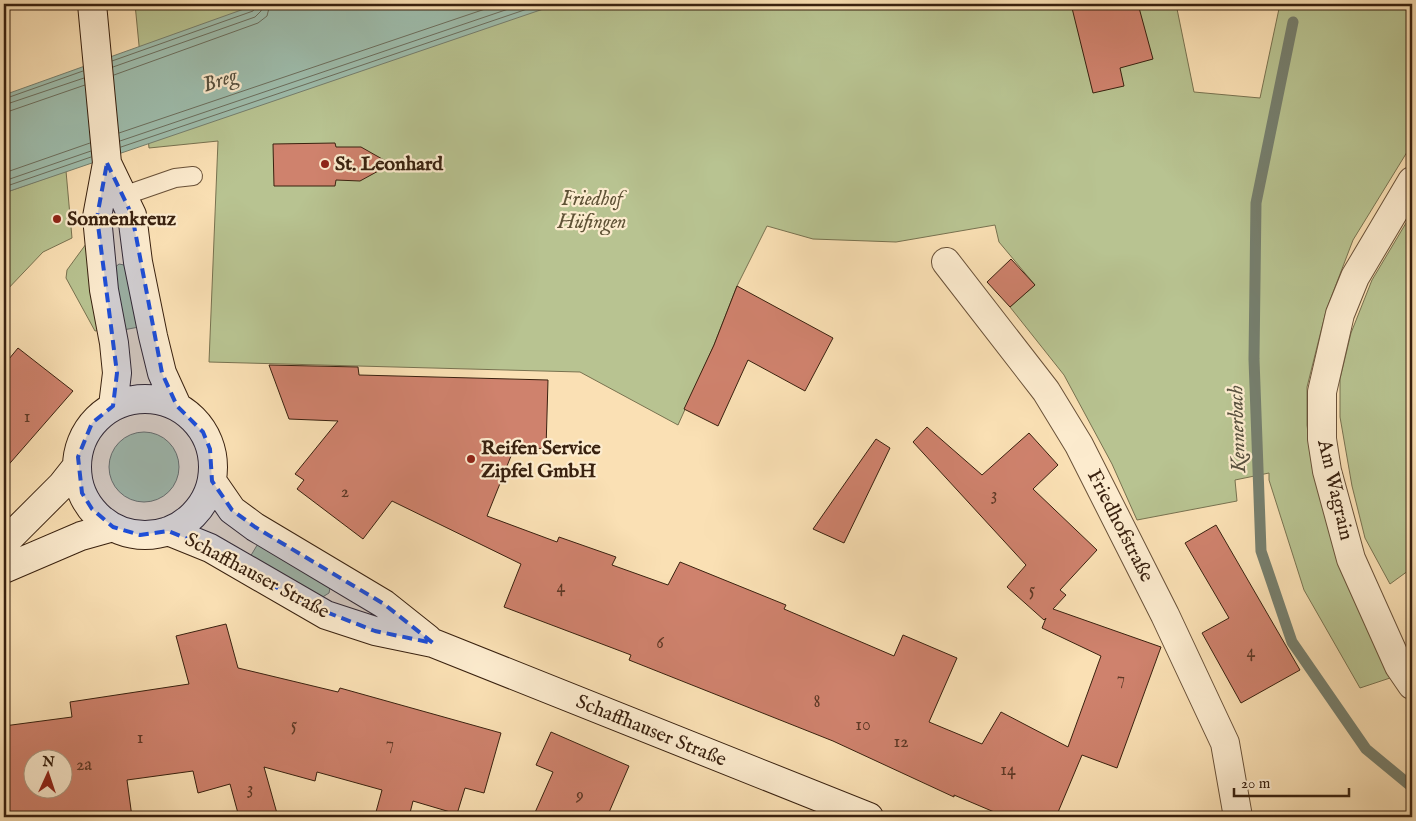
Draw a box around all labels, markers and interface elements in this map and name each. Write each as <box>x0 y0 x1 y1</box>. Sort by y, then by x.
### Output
water label: Breg <box>199 62 242 99</box>
place label: St. Leonhard <box>335 152 444 177</box>
marker: St. Leonhard <box>319 158 331 170</box>
park label: Friedhof Hüfingen <box>557 187 628 236</box>
place label: Sonnenkreuz <box>67 207 177 232</box>
marker: Sonnenkreuz <box>51 213 63 225</box>
water label: Kennerbach <box>1223 385 1253 474</box>
house number: 1 <box>24 406 30 429</box>
place label: Reifen Service Zipfel GmbH <box>481 436 602 484</box>
street label: Am Wagrain <box>1311 436 1359 543</box>
marker: Reifen Service Zipfel GmbH <box>465 453 477 465</box>
street label: Friedhofstraße <box>1081 466 1159 586</box>
house number: 2 <box>341 481 349 504</box>
house number: 3 <box>991 484 997 507</box>
street label: Schaffhauser Straße <box>180 527 334 625</box>
house number: 4 <box>557 576 566 599</box>
house number: 5 <box>1029 579 1036 602</box>
house number: 6 <box>656 632 664 655</box>
house number: 4 <box>1247 641 1256 664</box>
house number: 7 <box>1117 668 1125 691</box>
street label: Schaffhauser Straße <box>572 689 730 773</box>
house number: 8 <box>813 691 821 714</box>
house number: 5 <box>291 714 298 737</box>
house number: 10 <box>855 714 871 737</box>
house number: 1 <box>137 727 143 750</box>
house number: 12 <box>893 731 909 754</box>
house number: 7 <box>386 733 394 756</box>
north arrow <box>22 748 72 798</box>
text: N <box>41 753 55 771</box>
house number: 2a <box>76 754 92 777</box>
house number: 14 <box>1000 759 1016 782</box>
scale bar <box>1234 766 1348 798</box>
text: 20 m <box>1241 774 1271 793</box>
house number: 3 <box>247 778 253 801</box>
house number: 9 <box>575 784 584 807</box>

